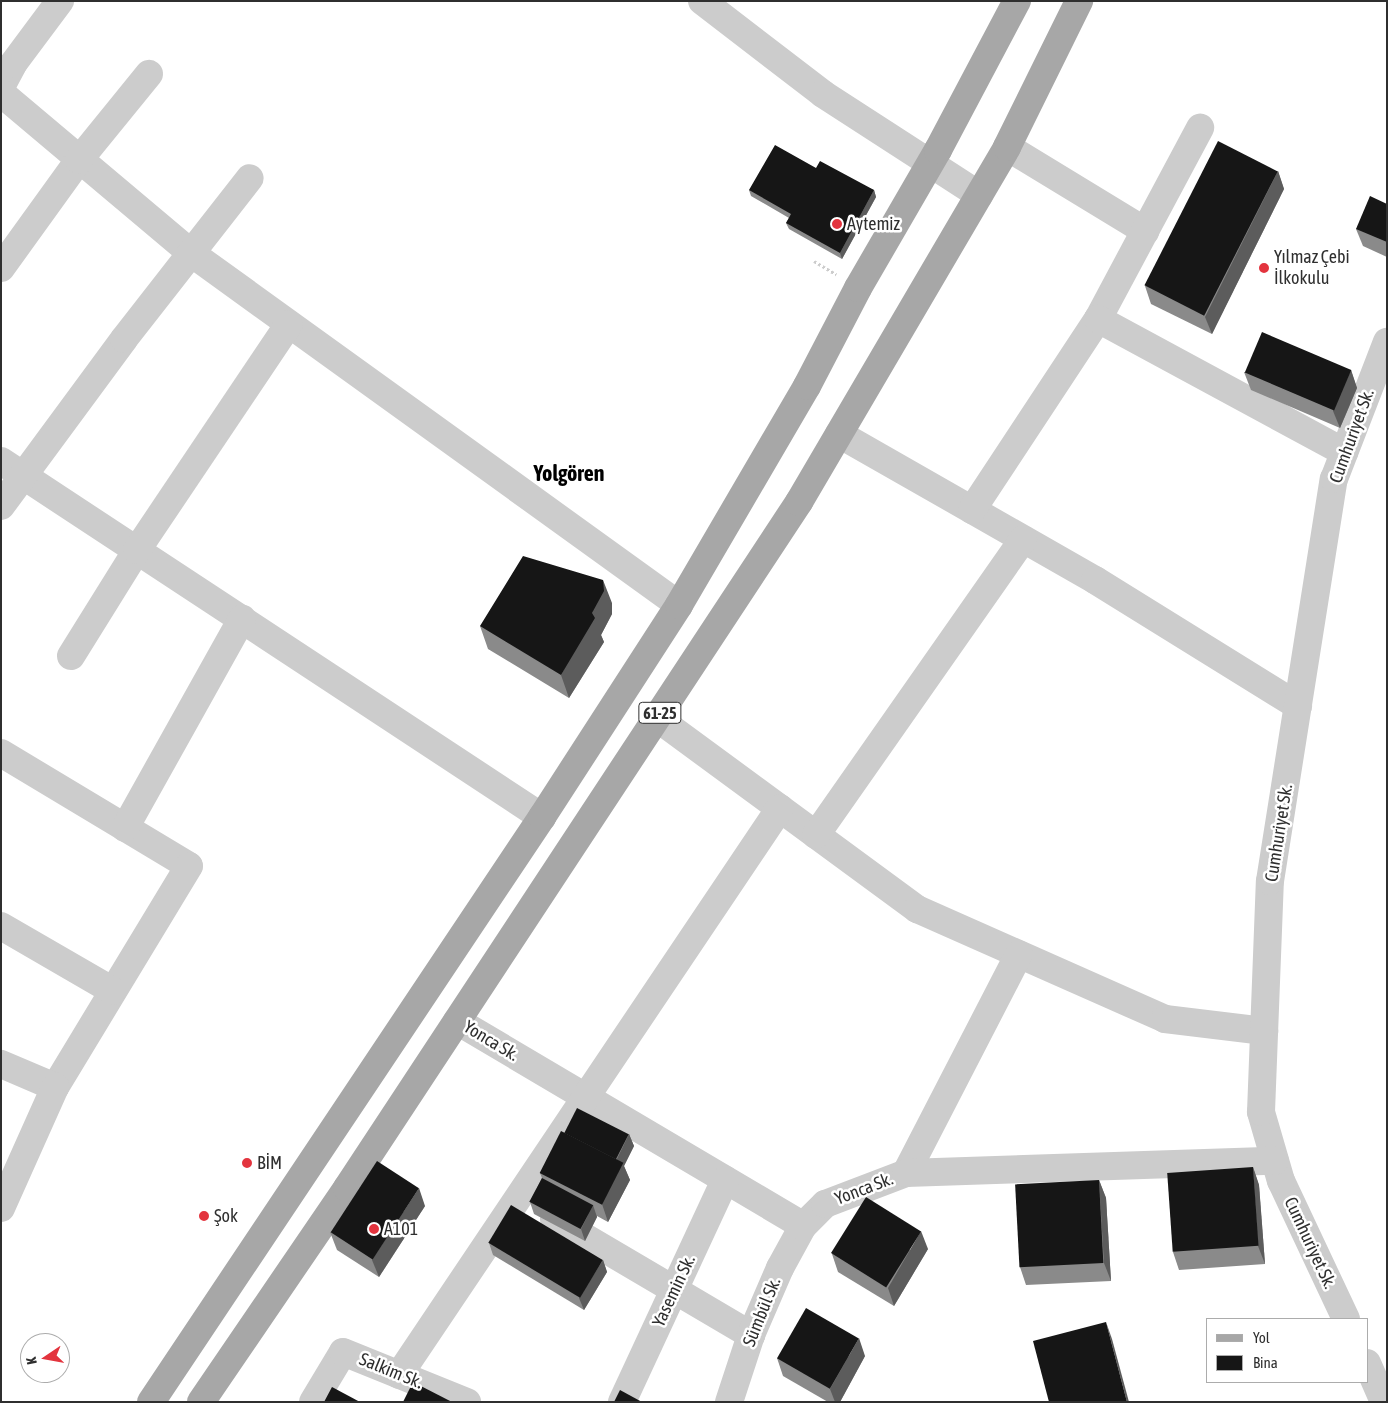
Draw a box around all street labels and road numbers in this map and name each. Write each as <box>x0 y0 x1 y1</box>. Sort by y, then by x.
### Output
street label: Cumhuriyet Sk. <box>1325 386 1379 486</box>
road number: 61-25 <box>638 700 682 726</box>
street label: Cumhuriyet Sk. <box>1261 783 1297 883</box>
street label: Yonca Sk. <box>460 1016 522 1066</box>
street label: Yonca Sk. <box>832 1168 896 1210</box>
street label: Cumhuriyet Sk. <box>1279 1194 1341 1292</box>
street label: Yasemin Sk. <box>648 1252 700 1330</box>
street label: Sümbül Sk. <box>738 1274 786 1350</box>
street label: Salkim Sk. <box>356 1349 426 1393</box>

